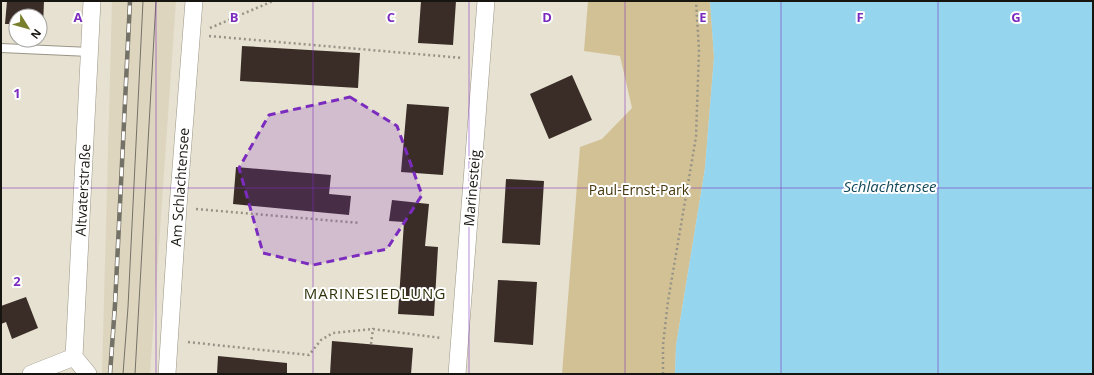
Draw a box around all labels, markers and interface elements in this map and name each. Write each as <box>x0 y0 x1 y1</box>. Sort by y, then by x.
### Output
north arrow <box>8 8 48 48</box>
text: A <box>74 8 83 26</box>
text: B <box>230 8 239 26</box>
text: C <box>387 8 395 26</box>
text: D <box>542 8 552 26</box>
text: E <box>699 8 707 26</box>
text: F <box>856 8 864 26</box>
text: G <box>1011 8 1021 26</box>
text: N <box>28 26 45 42</box>
text: 1 <box>13 84 21 102</box>
street label: Am Schlachtensee <box>166 127 193 247</box>
street label: Altvaterstraße <box>71 143 94 237</box>
street label: Marinesteig <box>459 149 484 227</box>
water label: Schlachtensee <box>843 176 937 196</box>
park label: Paul-Ernst-Park <box>589 180 690 199</box>
text: 2 <box>13 272 21 290</box>
district label: MARINESIEDLUNG <box>304 283 446 303</box>

